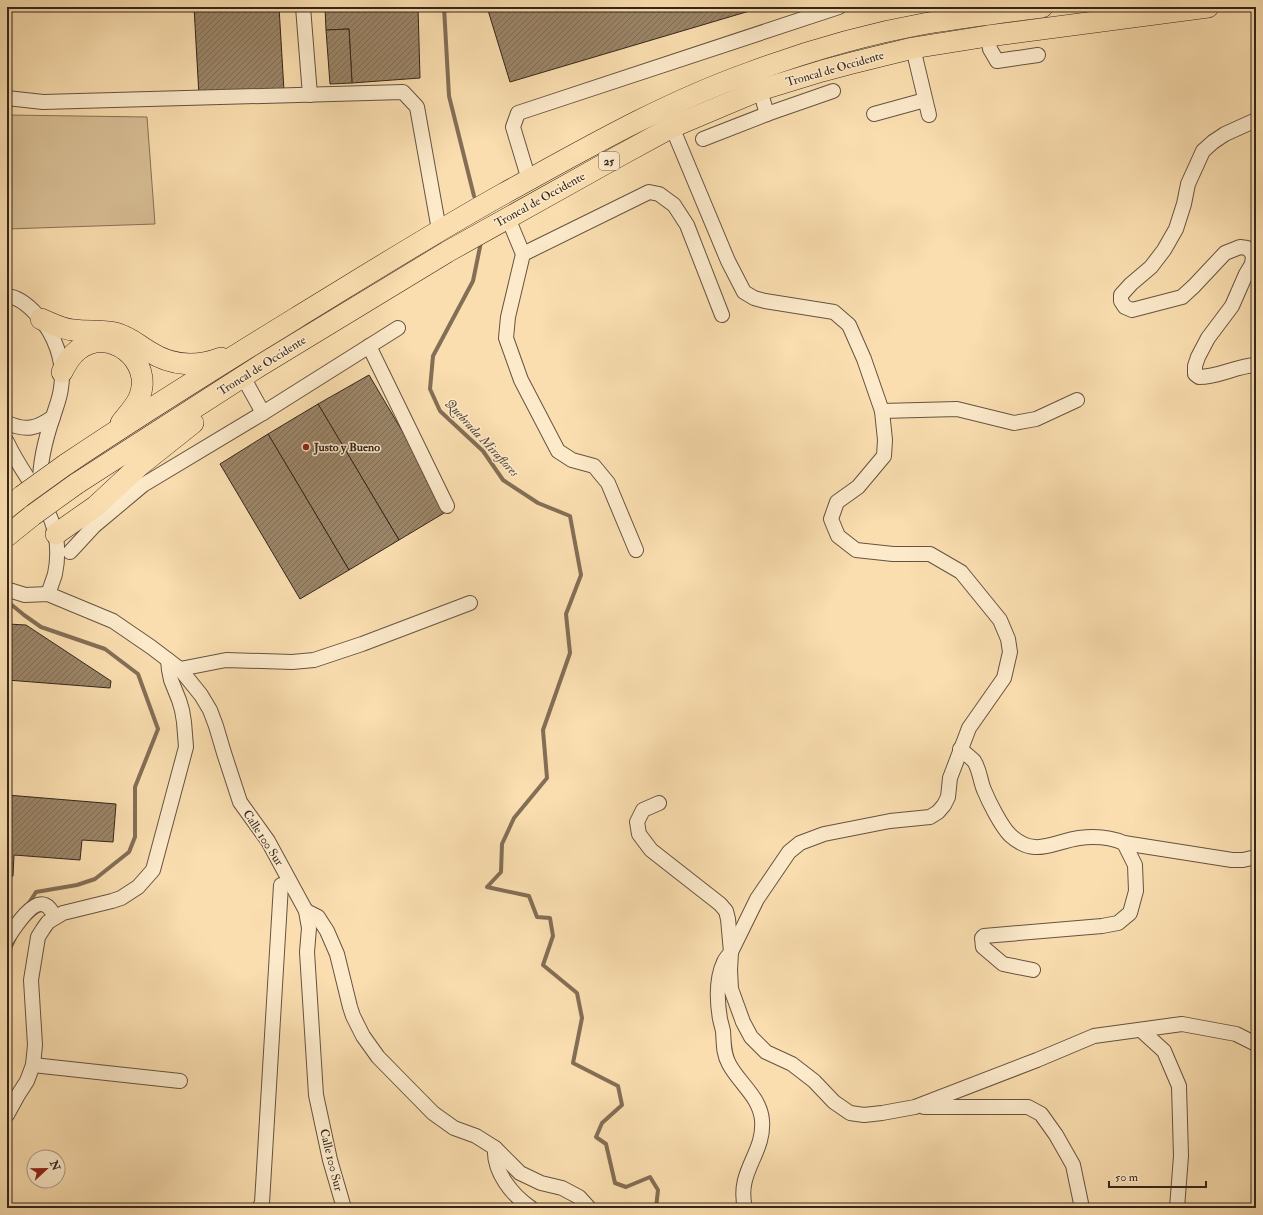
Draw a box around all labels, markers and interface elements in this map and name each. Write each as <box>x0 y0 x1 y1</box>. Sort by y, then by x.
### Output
street label: Troncal de Occidente <box>784 48 886 90</box>
road number: 25 <box>599 152 619 170</box>
street label: Troncal de Occidente <box>492 169 588 231</box>
street label: Troncal de Occidente <box>215 333 309 399</box>
water label: Quebrada Miraflores <box>441 396 523 481</box>
place label: Justo y Bueno <box>313 440 380 455</box>
marker: Justo y Bueno <box>301 442 311 452</box>
street label: Calle 100 Sur <box>239 807 287 869</box>
street label: Calle 100 Sur <box>316 1127 346 1193</box>
north arrow <box>26 1149 66 1189</box>
text: N <box>47 1158 63 1174</box>
scale bar <box>1109 1163 1206 1189</box>
text: 50 m <box>1115 1170 1139 1185</box>

